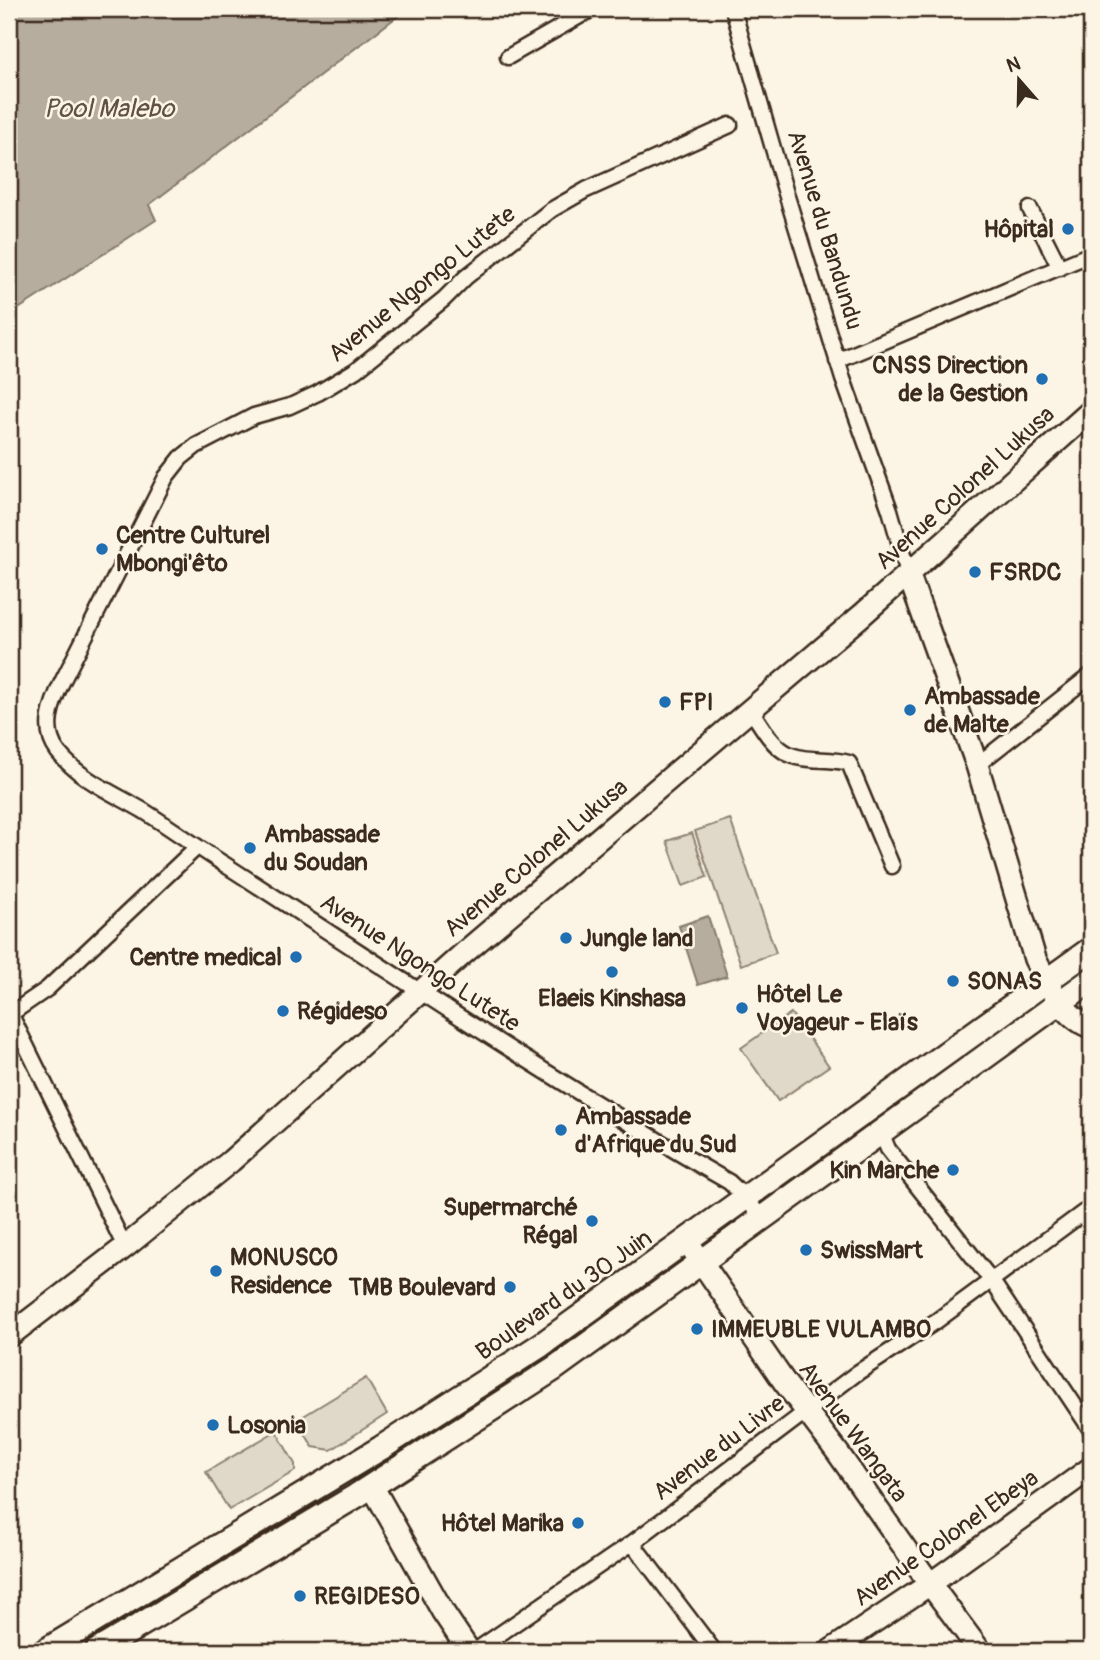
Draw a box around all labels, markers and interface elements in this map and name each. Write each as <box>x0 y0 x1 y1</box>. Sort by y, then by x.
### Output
north arrow <box>984 46 1054 116</box>
text: N <box>1003 51 1024 78</box>
water label: Pool Malebo <box>44 93 176 125</box>
street label: Avenue du Bandundu <box>781 127 869 333</box>
street label: Avenue Ngongo Lutete <box>323 200 522 368</box>
place label: Hôpital <box>984 215 1054 244</box>
marker: Hôpital <box>1060 221 1076 237</box>
place label: CNSS Direction de la Gestion <box>872 351 1028 408</box>
marker: CNSS Direction de la Gestion <box>1034 371 1050 387</box>
street label: Avenue Colonel Lukusa <box>869 400 1061 576</box>
place label: Centre Culturel Mbongi'êto <box>116 521 270 578</box>
marker: Centre Culturel Mbongi'êto <box>94 541 110 557</box>
place label: FSRDC <box>989 558 1061 587</box>
marker: FSRDC <box>967 564 983 580</box>
place label: Ambassade de Malte <box>924 682 1041 739</box>
place label: FPI <box>679 688 713 717</box>
marker: FPI <box>657 694 673 710</box>
marker: Ambassade de Malte <box>902 702 918 718</box>
street label: Avenue Colonel Lukusa <box>438 773 634 943</box>
place label: Ambassade du Soudan <box>264 820 381 877</box>
marker: Ambassade du Soudan <box>242 840 258 856</box>
street label: Avenue Ngongo Lutete <box>315 888 525 1039</box>
place label: Jungle land <box>580 924 693 953</box>
marker: Jungle land <box>558 930 574 946</box>
place label: Centre medical <box>129 943 282 972</box>
marker: Centre medical <box>288 949 304 965</box>
marker: Elaeis Kinshasa <box>604 964 620 980</box>
place label: SONAS <box>967 967 1042 996</box>
marker: SONAS <box>945 973 961 989</box>
place label: Hôtel Le Voyageur - Elaïs <box>756 980 918 1037</box>
place label: Elaeis Kinshasa <box>538 984 686 1013</box>
place label: Régideso <box>297 997 388 1026</box>
marker: Hôtel Le Voyageur - Elaïs <box>734 1000 750 1016</box>
marker: Régideso <box>275 1003 291 1019</box>
place label: Ambassade d'Afrique du Sud <box>575 1102 737 1159</box>
marker: Ambassade d'Afrique du Sud <box>553 1122 569 1138</box>
place label: Kin Marche <box>829 1156 940 1185</box>
marker: Kin Marche <box>945 1162 961 1178</box>
place label: Supermarché Régal <box>443 1193 578 1250</box>
marker: Supermarché Régal <box>584 1213 600 1229</box>
street label: Boulevard du 30 Juin <box>470 1223 658 1367</box>
place label: SwissMart <box>820 1236 924 1265</box>
marker: SwissMart <box>798 1242 814 1258</box>
place label: MONUSCO Residence <box>230 1243 338 1300</box>
marker: MONUSCO Residence <box>208 1263 224 1279</box>
place label: TMB Boulevard <box>348 1273 496 1302</box>
marker: TMB Boulevard <box>502 1279 518 1295</box>
place label: IMMEUBLE VULAMBO <box>711 1315 931 1344</box>
marker: IMMEUBLE VULAMBO <box>689 1321 705 1337</box>
street label: Avenue Wangata <box>792 1356 914 1508</box>
street label: Avenue du Livre <box>647 1389 791 1507</box>
place label: Losonia <box>227 1411 306 1440</box>
marker: Losonia <box>205 1417 221 1433</box>
street label: Avenue Colonel Ebeya <box>848 1463 1044 1613</box>
place label: Hôtel Marika <box>441 1509 564 1538</box>
marker: Hôtel Marika <box>570 1515 586 1531</box>
place label: REGIDESO <box>314 1582 420 1611</box>
marker: REGIDESO <box>292 1588 308 1604</box>

